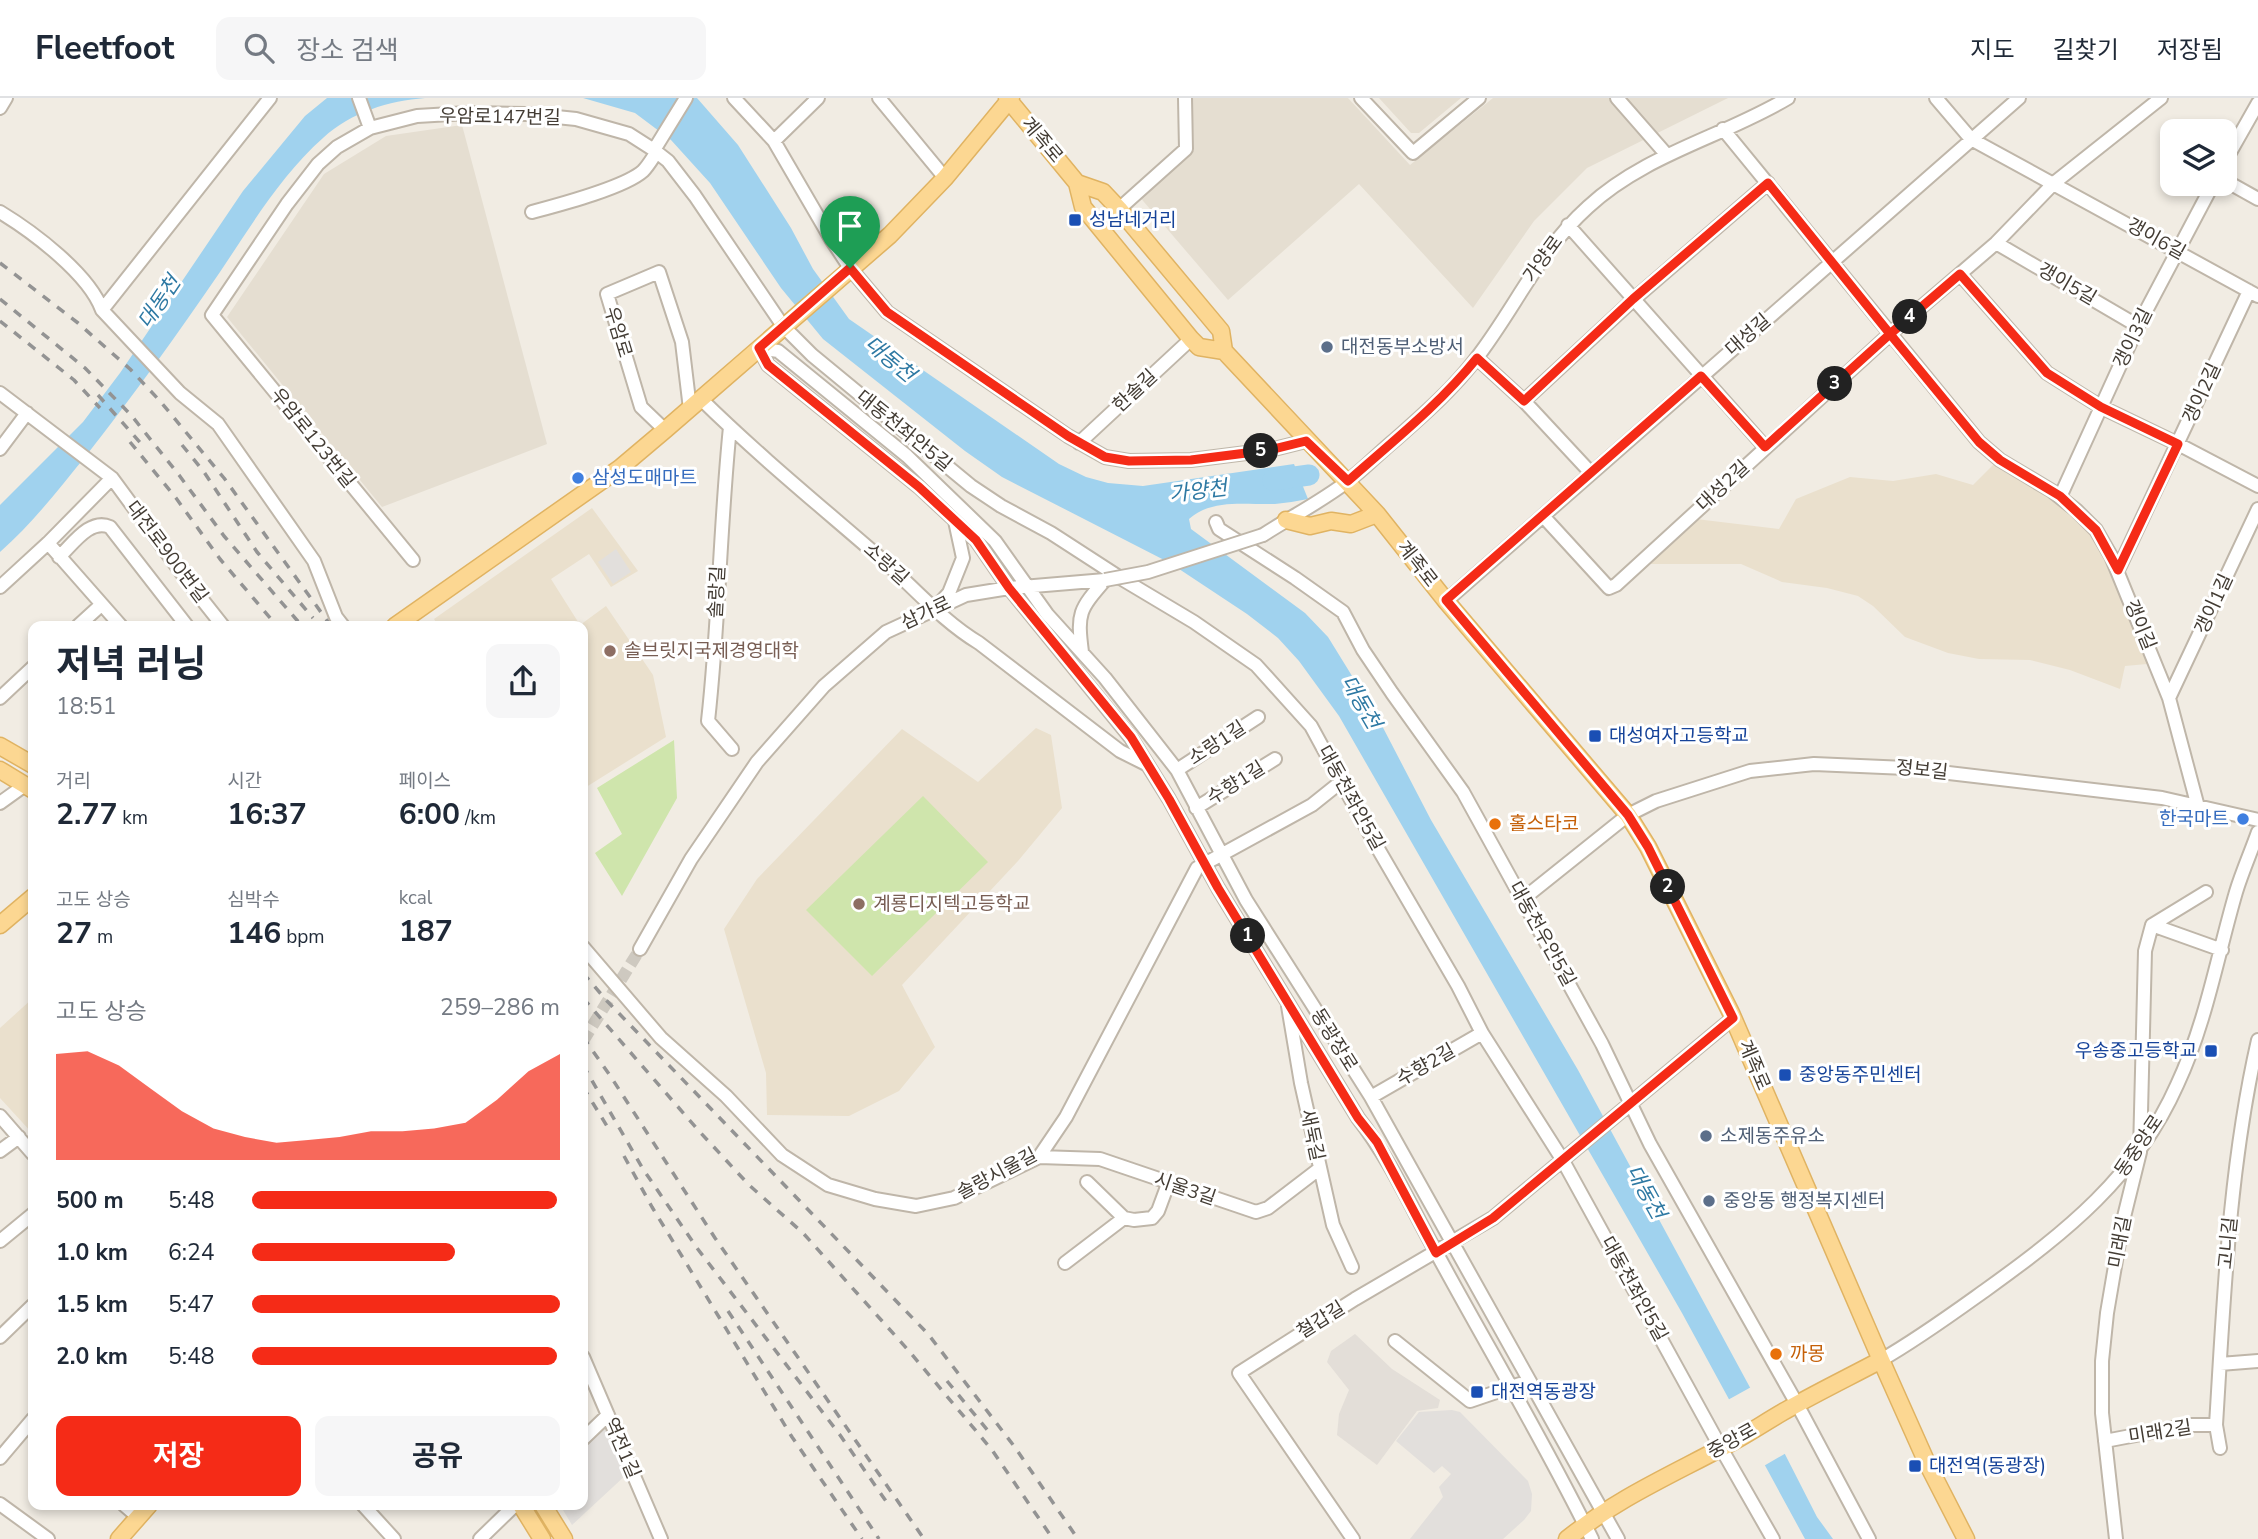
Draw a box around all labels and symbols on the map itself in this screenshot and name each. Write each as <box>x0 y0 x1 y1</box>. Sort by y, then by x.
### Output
street label: 우암로147번길 <box>439 103 561 131</box>
street label: 계족로 <box>1015 112 1069 168</box>
pin <box>820 196 880 268</box>
place label: 성남네거리 <box>1089 207 1176 233</box>
marker: 성남네거리 <box>1067 212 1083 228</box>
street label: 갱이6길 <box>2122 212 2190 266</box>
street label: 가양로 <box>1517 230 1569 288</box>
street label: 갱이5길 <box>2033 257 2101 311</box>
water label: 대동천 <box>131 268 188 334</box>
pin: 4 <box>1892 300 1927 334</box>
street label: 우암로 <box>598 303 638 361</box>
street label: 갱이3길 <box>2107 304 2159 372</box>
street label: 대성길 <box>1720 308 1776 362</box>
water label: 대동천 <box>859 330 923 390</box>
place label: 대전동부소방서 <box>1341 334 1463 360</box>
marker: 대전동부소방서 <box>1319 339 1335 355</box>
street label: 갱이2길 <box>2177 359 2227 427</box>
street label: 한솔길 <box>1107 364 1163 418</box>
pin: 3 <box>1818 366 1853 402</box>
street label: 우암로123번길 <box>265 383 361 493</box>
street label: 대동천좌안5길 <box>851 384 957 478</box>
pin: 5 <box>1244 434 1278 468</box>
street label: 대성2길 <box>1691 455 1755 517</box>
place label: 삼성도매마트 <box>592 465 697 491</box>
marker: 삼성도매마트 <box>570 470 586 486</box>
water label: 가양천 <box>1168 473 1231 508</box>
street label: 대전로900번길 <box>120 496 214 608</box>
street label: 계족로 <box>1391 535 1443 593</box>
street label: 소랑길 <box>858 537 914 591</box>
street label: 솔랑길 <box>703 565 731 619</box>
street label: 갱이1길 <box>2189 570 2239 638</box>
street label: 삼가로 <box>897 590 955 636</box>
street label: 갱이길 <box>2118 596 2162 654</box>
place label: 솔브릿지국제경영대학 <box>624 638 799 664</box>
marker: 솔브릿지국제경영대학 <box>602 643 618 659</box>
water label: 대동천 <box>1334 670 1389 736</box>
street label: 소랑1길 <box>1183 715 1251 771</box>
place label: 대성여자고등학교 <box>1609 723 1749 749</box>
marker: 대성여자고등학교 <box>1587 728 1603 744</box>
street label: 대동천좌안5길 <box>1311 741 1391 855</box>
street label: 정보길 <box>1895 754 1949 786</box>
street label: 수향1길 <box>1202 755 1270 811</box>
place label: 한국마트 <box>2159 806 2229 832</box>
place label: 홀스타코 <box>1509 811 1579 837</box>
marker: 한국마트 <box>2235 811 2251 827</box>
marker: 홀스타코 <box>1487 816 1503 832</box>
pin: 2 <box>1650 870 1686 904</box>
street label: 대동천우안5길 <box>1502 877 1582 991</box>
place label: 계룡디지텍고등학교 <box>873 891 1030 917</box>
marker: 계룡디지텍고등학교 <box>851 896 867 912</box>
pin: 1 <box>1230 918 1266 954</box>
street label: 동광장로 <box>1304 1003 1364 1077</box>
street label: 계족로 <box>1732 1036 1776 1094</box>
street label: 수향2길 <box>1392 1038 1460 1092</box>
place label: 우송중고등학교 <box>2075 1038 2197 1064</box>
marker: 우송중고등학교 <box>2203 1043 2219 1059</box>
place label: 중앙동주민센터 <box>1799 1062 1921 1088</box>
marker: 중앙동주민센터 <box>1777 1067 1793 1083</box>
street label: 새둑길 <box>1294 1107 1330 1163</box>
street label: 동중앙로 <box>2109 1110 2169 1182</box>
place label: 소제동주유소 <box>1720 1123 1825 1149</box>
marker: 소제동주유소 <box>1698 1128 1714 1144</box>
street label: 솔랑시울길 <box>952 1142 1042 1206</box>
water label: 대동천 <box>1620 1160 1674 1226</box>
street label: 시울3길 <box>1151 1166 1219 1212</box>
place label: 중앙동 행정복지센터 <box>1723 1188 1885 1214</box>
marker: 중앙동 행정복지센터 <box>1701 1193 1717 1209</box>
street label: 미래길 <box>2102 1214 2138 1270</box>
street label: 고니길 <box>2212 1216 2244 1270</box>
street label: 대동천좌안5길 <box>1594 1232 1674 1346</box>
street label: 철갑길 <box>1292 1295 1350 1345</box>
place label: 까몽 <box>1790 1341 1825 1367</box>
marker: 까몽 <box>1768 1346 1784 1362</box>
place label: 대전역동광장 <box>1491 1379 1596 1405</box>
marker: 대전역동광장 <box>1469 1384 1485 1400</box>
street label: 역전1길 <box>598 1414 646 1482</box>
street label: 미래2길 <box>2126 1414 2194 1450</box>
street label: 중앙로 <box>1703 1417 1761 1465</box>
place label: 대전역(동광장) <box>1929 1453 2046 1479</box>
marker: 대전역(동광장) <box>1907 1458 1923 1474</box>

